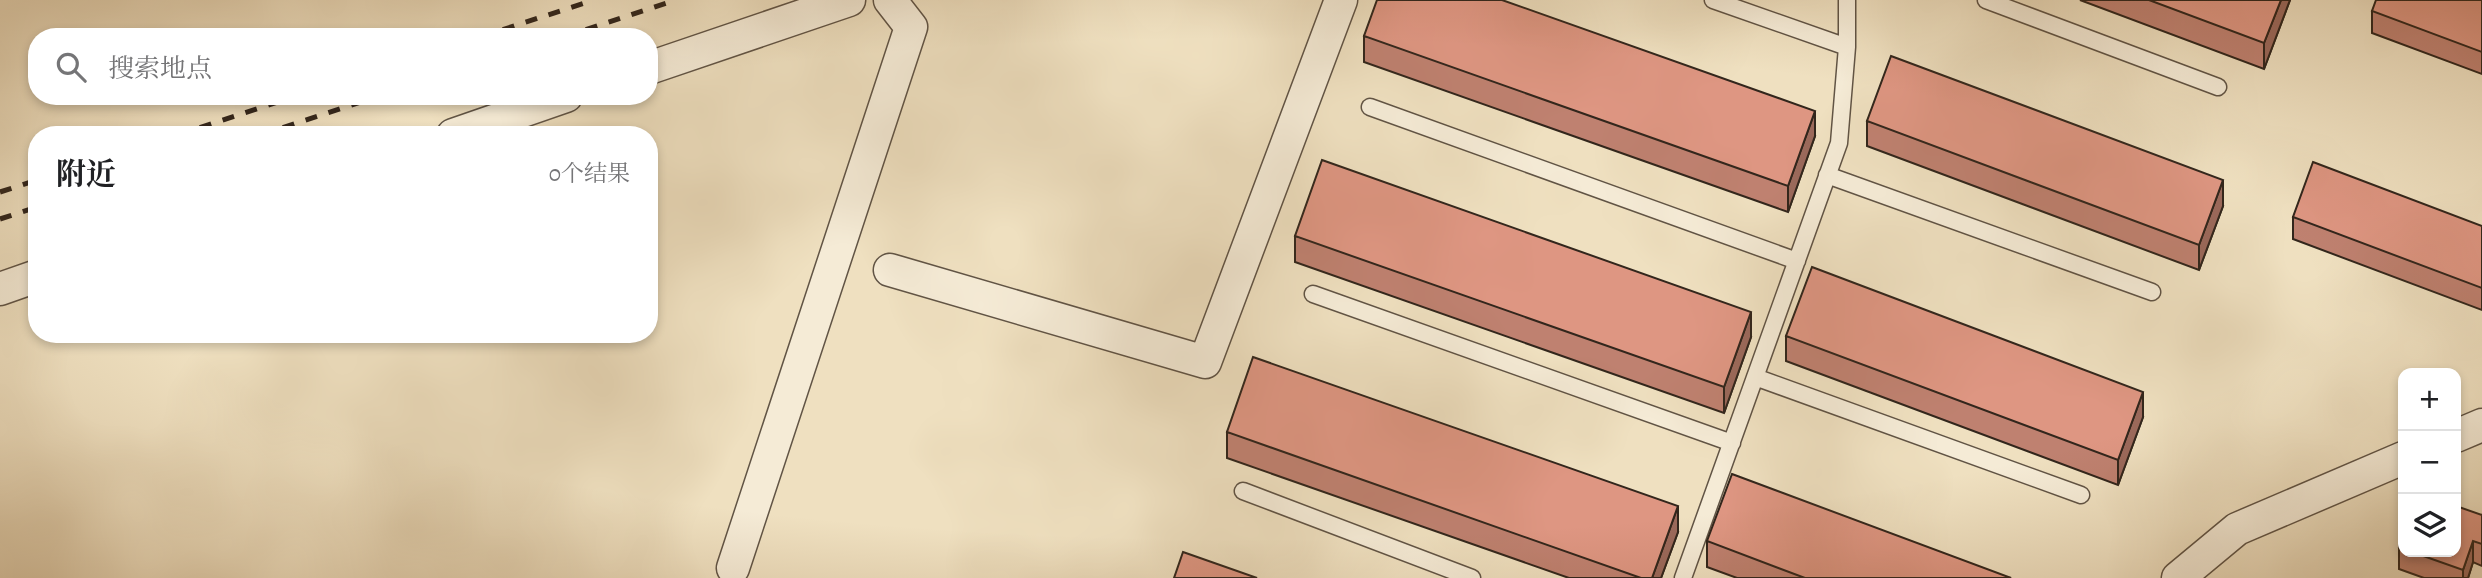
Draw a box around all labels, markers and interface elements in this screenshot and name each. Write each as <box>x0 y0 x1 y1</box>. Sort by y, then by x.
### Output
search box <box>28 28 658 105</box>
icon: search <box>52 48 90 86</box>
text: 搜索地点 <box>108 51 212 86</box>
text: 附近 <box>56 154 116 194</box>
text: 0个结果 <box>549 158 630 189</box>
map controls <box>2398 368 2461 557</box>
button: + <box>2398 368 2461 431</box>
button: − <box>2398 431 2461 494</box>
button: layers <box>2398 494 2461 557</box>

